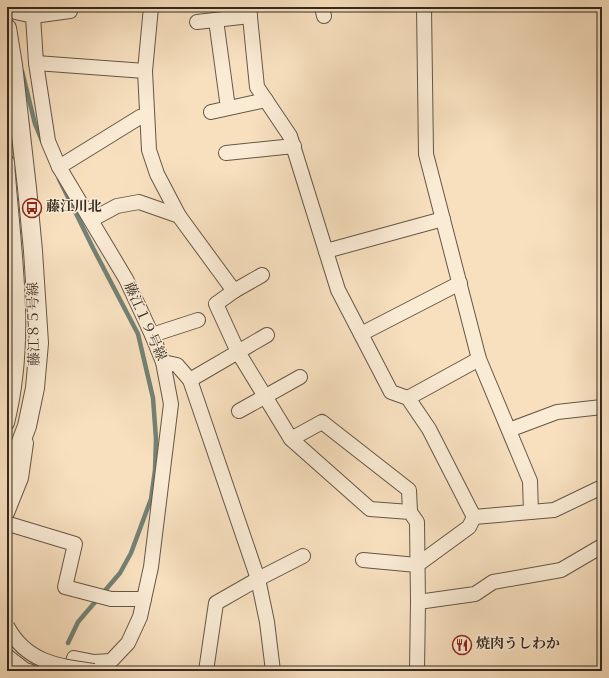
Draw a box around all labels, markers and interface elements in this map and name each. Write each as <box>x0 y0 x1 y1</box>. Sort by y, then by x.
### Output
bus stop icon: 藤江川北 <box>21 197 43 219</box>
place label: 藤江川北 <box>46 198 102 218</box>
street label: 藤江１９号線 <box>118 280 170 364</box>
street label: 藤江８５号線 <box>24 282 46 366</box>
restaurant icon: 焼肉うしわか <box>451 634 473 656</box>
place label: 焼肉うしわか <box>476 635 560 655</box>

